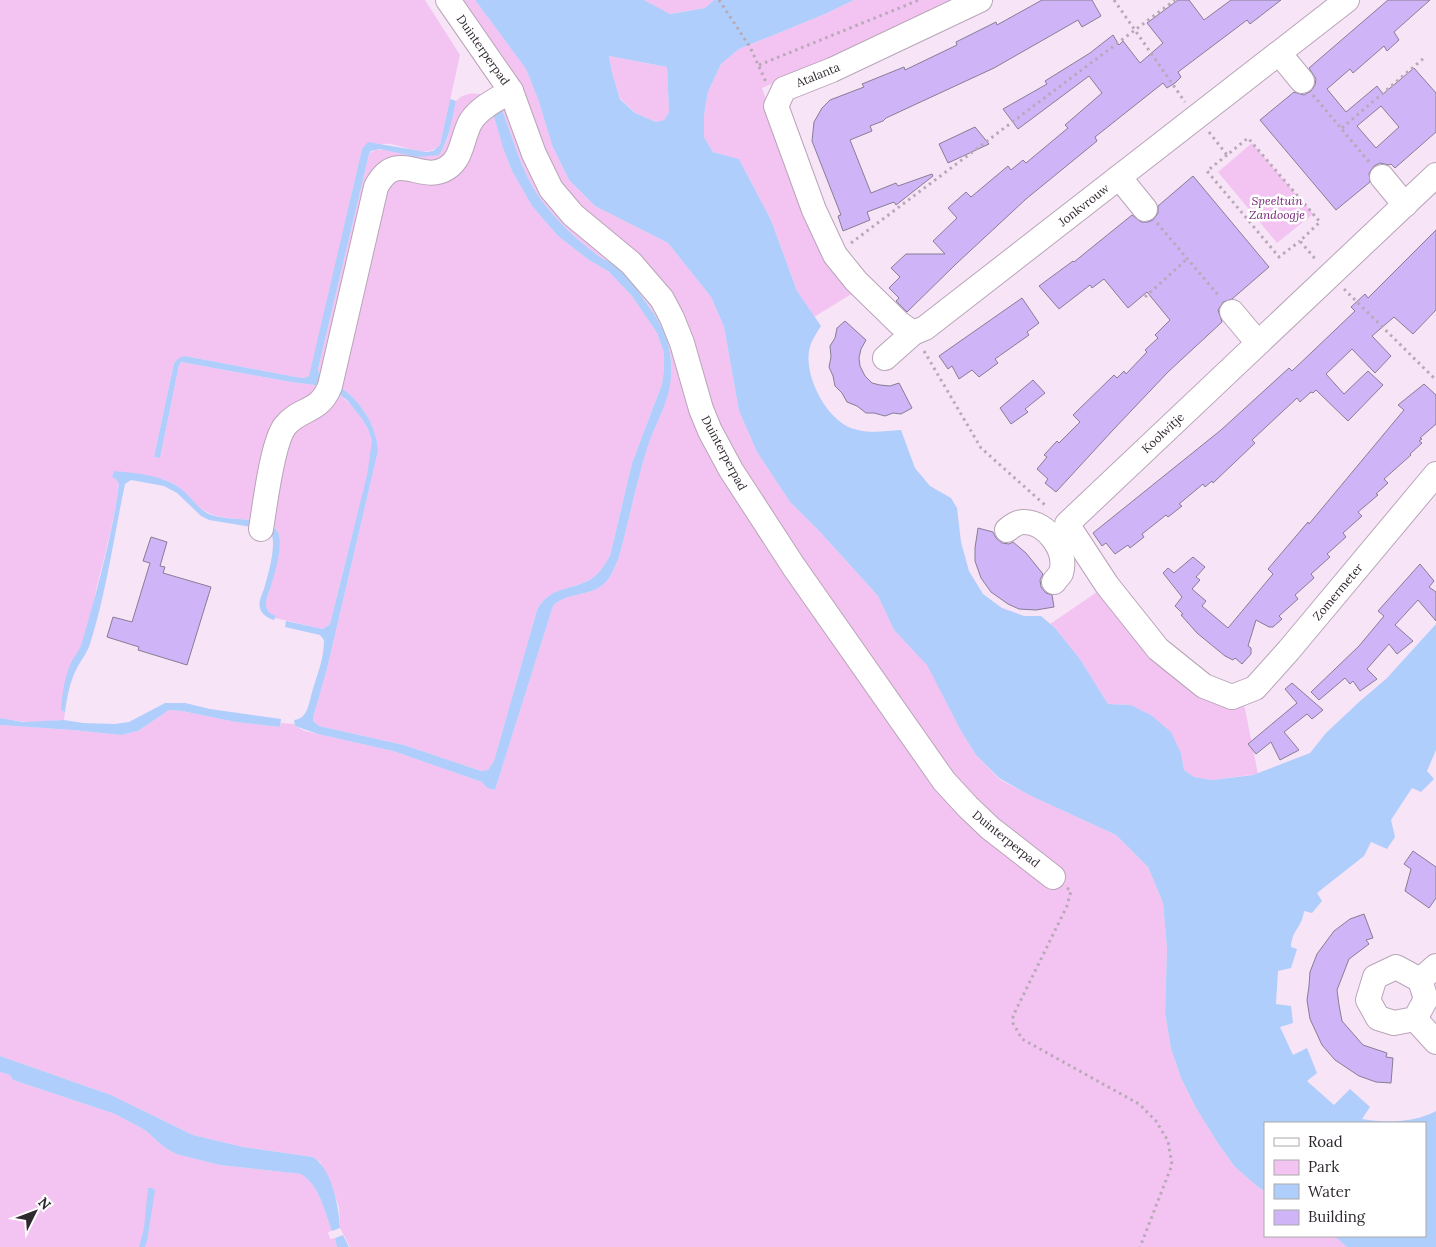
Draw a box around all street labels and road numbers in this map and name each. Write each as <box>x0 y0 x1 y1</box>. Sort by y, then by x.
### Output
street label: Duinterperpad <box>454 12 513 88</box>
street label: Atalanta <box>793 59 842 90</box>
street label: Jonkvrouw <box>1055 180 1112 230</box>
street label: Koolwitje <box>1138 409 1187 456</box>
street label: Duinterperpad <box>698 413 750 493</box>
street label: Zomermeter <box>1309 559 1366 623</box>
street label: Duinterperpad <box>970 807 1043 870</box>

